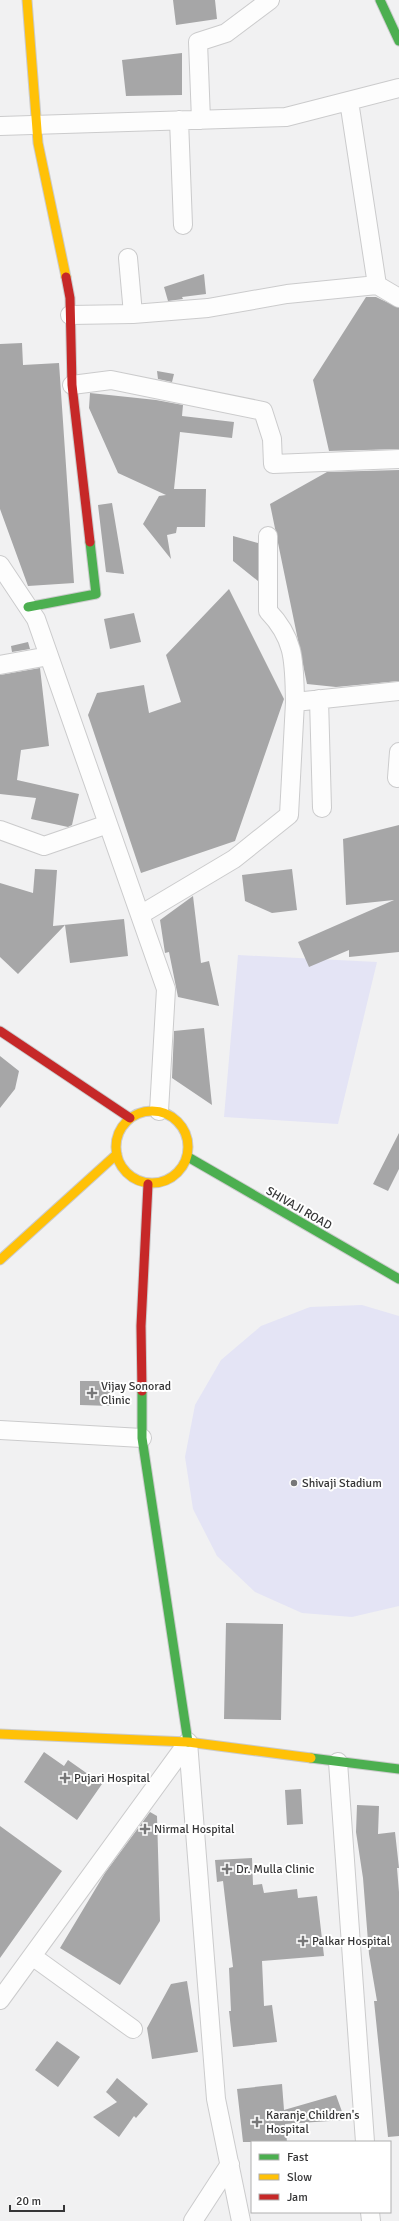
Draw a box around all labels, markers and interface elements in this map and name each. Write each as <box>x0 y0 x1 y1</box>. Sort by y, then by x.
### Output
street label: SHIVAJI ROAD <box>263 1184 335 1233</box>
place label: Vijay Sonorad Clinic <box>101 1379 171 1408</box>
marker: Vijay Sonorad Clinic <box>86 1387 98 1399</box>
place label: Shivaji Stadium <box>302 1476 382 1491</box>
marker: Shivaji Stadium <box>289 1478 299 1488</box>
place label: Pujari Hospital <box>74 1771 151 1786</box>
marker: Pujari Hospital <box>59 1772 71 1784</box>
place label: Nirmal Hospital <box>154 1822 235 1837</box>
marker: Nirmal Hospital <box>139 1823 151 1835</box>
place label: Dr. Mulla Clinic <box>236 1862 315 1877</box>
marker: Dr. Mulla Clinic <box>221 1863 233 1875</box>
place label: Palkar Hospital <box>312 1934 391 1949</box>
marker: Palkar Hospital <box>297 1935 309 1947</box>
place label: Karanje Children's Hospital <box>266 2108 359 2137</box>
marker: Karanje Children's Hospital <box>251 2116 263 2128</box>
legend <box>251 2141 391 2213</box>
text: Fast <box>287 2150 308 2165</box>
text: Slow <box>287 2170 312 2185</box>
scale bar <box>10 2187 64 2213</box>
text: Jam <box>287 2190 308 2205</box>
text: 20 m <box>16 2194 41 2209</box>

